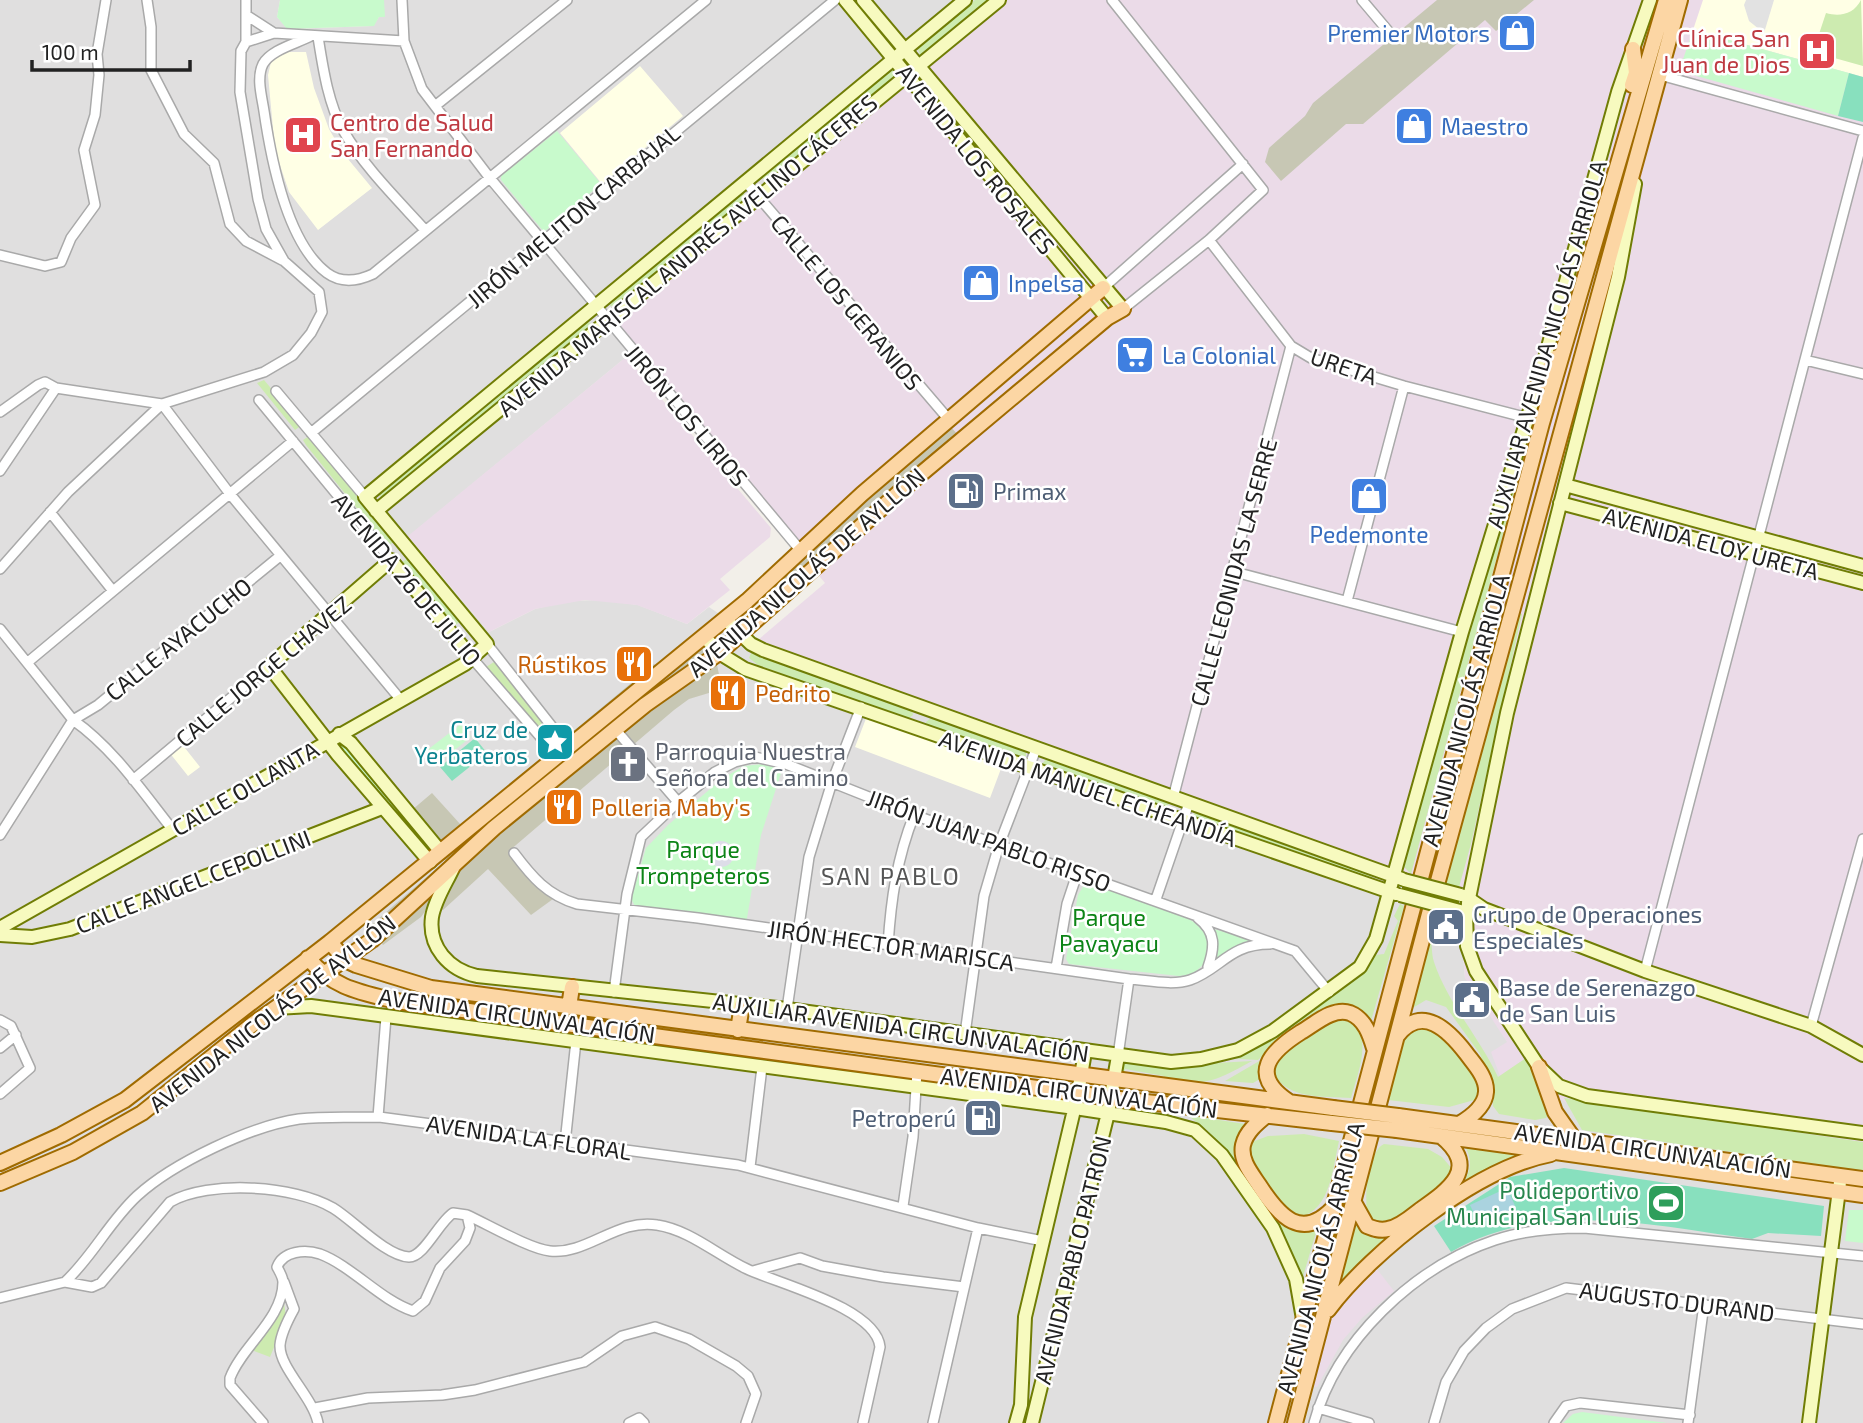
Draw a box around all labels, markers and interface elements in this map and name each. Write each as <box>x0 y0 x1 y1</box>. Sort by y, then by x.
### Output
shop icon: Premier Motors <box>1496 12 1538 54</box>
place label: Premier Motors <box>1327 19 1490 47</box>
place label: Clínica San Juan de Dios <box>1662 24 1790 78</box>
scale bar <box>32 28 189 72</box>
hospital icon: Clínica San Juan de Dios <box>1796 30 1838 72</box>
text: 100 m <box>42 39 99 64</box>
street label: AVENIDA LOS ROSALES <box>891 58 1061 260</box>
street label: AVENIDA MARISCAL ANDRÉS AVELINO CÁCERES <box>492 88 882 422</box>
shop icon: Maestro <box>1393 105 1435 147</box>
place label: Centro de Salud San Fernando <box>330 108 494 162</box>
place label: Maestro <box>1441 112 1529 140</box>
hospital icon: Centro de Salud San Fernando <box>282 114 324 156</box>
street label: JIRÓN MELITON CARBAJAL <box>461 119 685 313</box>
street label: AUXILIAR AVENIDA NICOLÁS ARRIOLA <box>1480 156 1612 531</box>
street label: CALLE LOS GERANIOS <box>765 209 929 395</box>
shop icon: Inpelsa <box>960 262 1002 304</box>
place label: Inpelsa <box>1008 269 1084 297</box>
supermarket icon: La Colonial <box>1114 334 1156 376</box>
street label: JIRÓN LOS LIRIOS <box>620 339 754 491</box>
place label: La Colonial <box>1162 341 1276 369</box>
street label: URETA <box>1307 342 1382 391</box>
street label: CALLE LEONIDAS LA SERRE <box>1184 435 1282 709</box>
street label: AVENIDA NICOLÁS DE AYLLÓN <box>682 461 930 683</box>
fuel station icon: Primax <box>945 470 987 512</box>
shop icon: Pedemonte <box>1348 475 1390 517</box>
place label: Primax <box>993 477 1066 505</box>
street label: AVENIDA 26 DE JULIO <box>326 487 488 671</box>
street label: AVENIDA ELOY URETA <box>1600 501 1823 585</box>
place label: Pedemonte <box>1309 520 1429 548</box>
street label: AVENIDA NICOLÁS ARRIOLA <box>1415 570 1515 849</box>
street label: CALLE AYACUCHO <box>99 572 257 706</box>
street label: CALLE JORGE CHAVEZ <box>170 589 356 753</box>
restaurant icon: Rústikos <box>613 643 655 685</box>
place label: Rústikos <box>517 650 607 678</box>
restaurant icon: Pedrito <box>707 672 749 714</box>
place label: Pedrito <box>755 679 831 707</box>
place label: Cruz de Yerbateros <box>414 715 528 769</box>
place icon: Cruz de Yerbateros <box>534 721 576 763</box>
street label: AVENIDA MANUEL ECHEANDÍA <box>936 724 1241 852</box>
street label: CALLE OLLANTA <box>167 734 324 841</box>
place label: Parroquia Nuestra Señora del Camino <box>655 737 849 791</box>
church icon: Parroquia Nuestra Señora del Camino <box>607 743 649 785</box>
street label: JIRÓN JUAN PABLO RISSO <box>863 783 1115 897</box>
restaurant icon: Polleria Maby's <box>543 786 585 828</box>
place label: Polleria Maby's <box>591 793 751 821</box>
street label: CALLE ANGEL CEPOLLINI <box>71 823 315 939</box>
park label: Parque Trompeteros <box>636 835 770 889</box>
district label: SAN PABLO <box>821 861 961 890</box>
place label: Grupo de Operaciones Especiales <box>1473 900 1702 954</box>
park label: Parque Pavayacu <box>1059 903 1159 957</box>
public building icon: Grupo de Operaciones Especiales <box>1425 906 1467 948</box>
street label: AVENIDA NICOLÁS DE AYLLÓN <box>143 908 401 1118</box>
street label: JIRÓN HECTOR MARISCA <box>766 914 1017 976</box>
place label: Base de Serenazgo de San Luis <box>1499 973 1696 1027</box>
public building icon: Base de Serenazgo de San Luis <box>1451 979 1493 1021</box>
street label: AVENIDA CIRCUNVALACIÓN <box>377 982 657 1048</box>
street label: AUXILIAR AVENIDA CIRCUNVALACIÓN <box>711 987 1091 1067</box>
street label: AVENIDA CIRCUNVALACIÓN <box>939 1061 1219 1123</box>
fuel station icon: Petroperú <box>962 1097 1004 1139</box>
place label: Petroperú <box>851 1104 956 1132</box>
street label: AVENIDA LA FLORAL <box>425 1109 634 1165</box>
street label: AVENIDA CIRCUNVALACIÓN <box>1513 1117 1793 1183</box>
street label: AVENIDA NICOLÁS ARRIOLA <box>1270 1118 1370 1397</box>
street label: AVENIDA PABLO PATRON <box>1028 1133 1116 1387</box>
place label: Polideportivo Municipal San Luis <box>1446 1176 1639 1230</box>
sports icon: Polideportivo Municipal San Luis <box>1645 1182 1687 1224</box>
street label: AUGUSTO DURAND <box>1578 1275 1776 1327</box>

